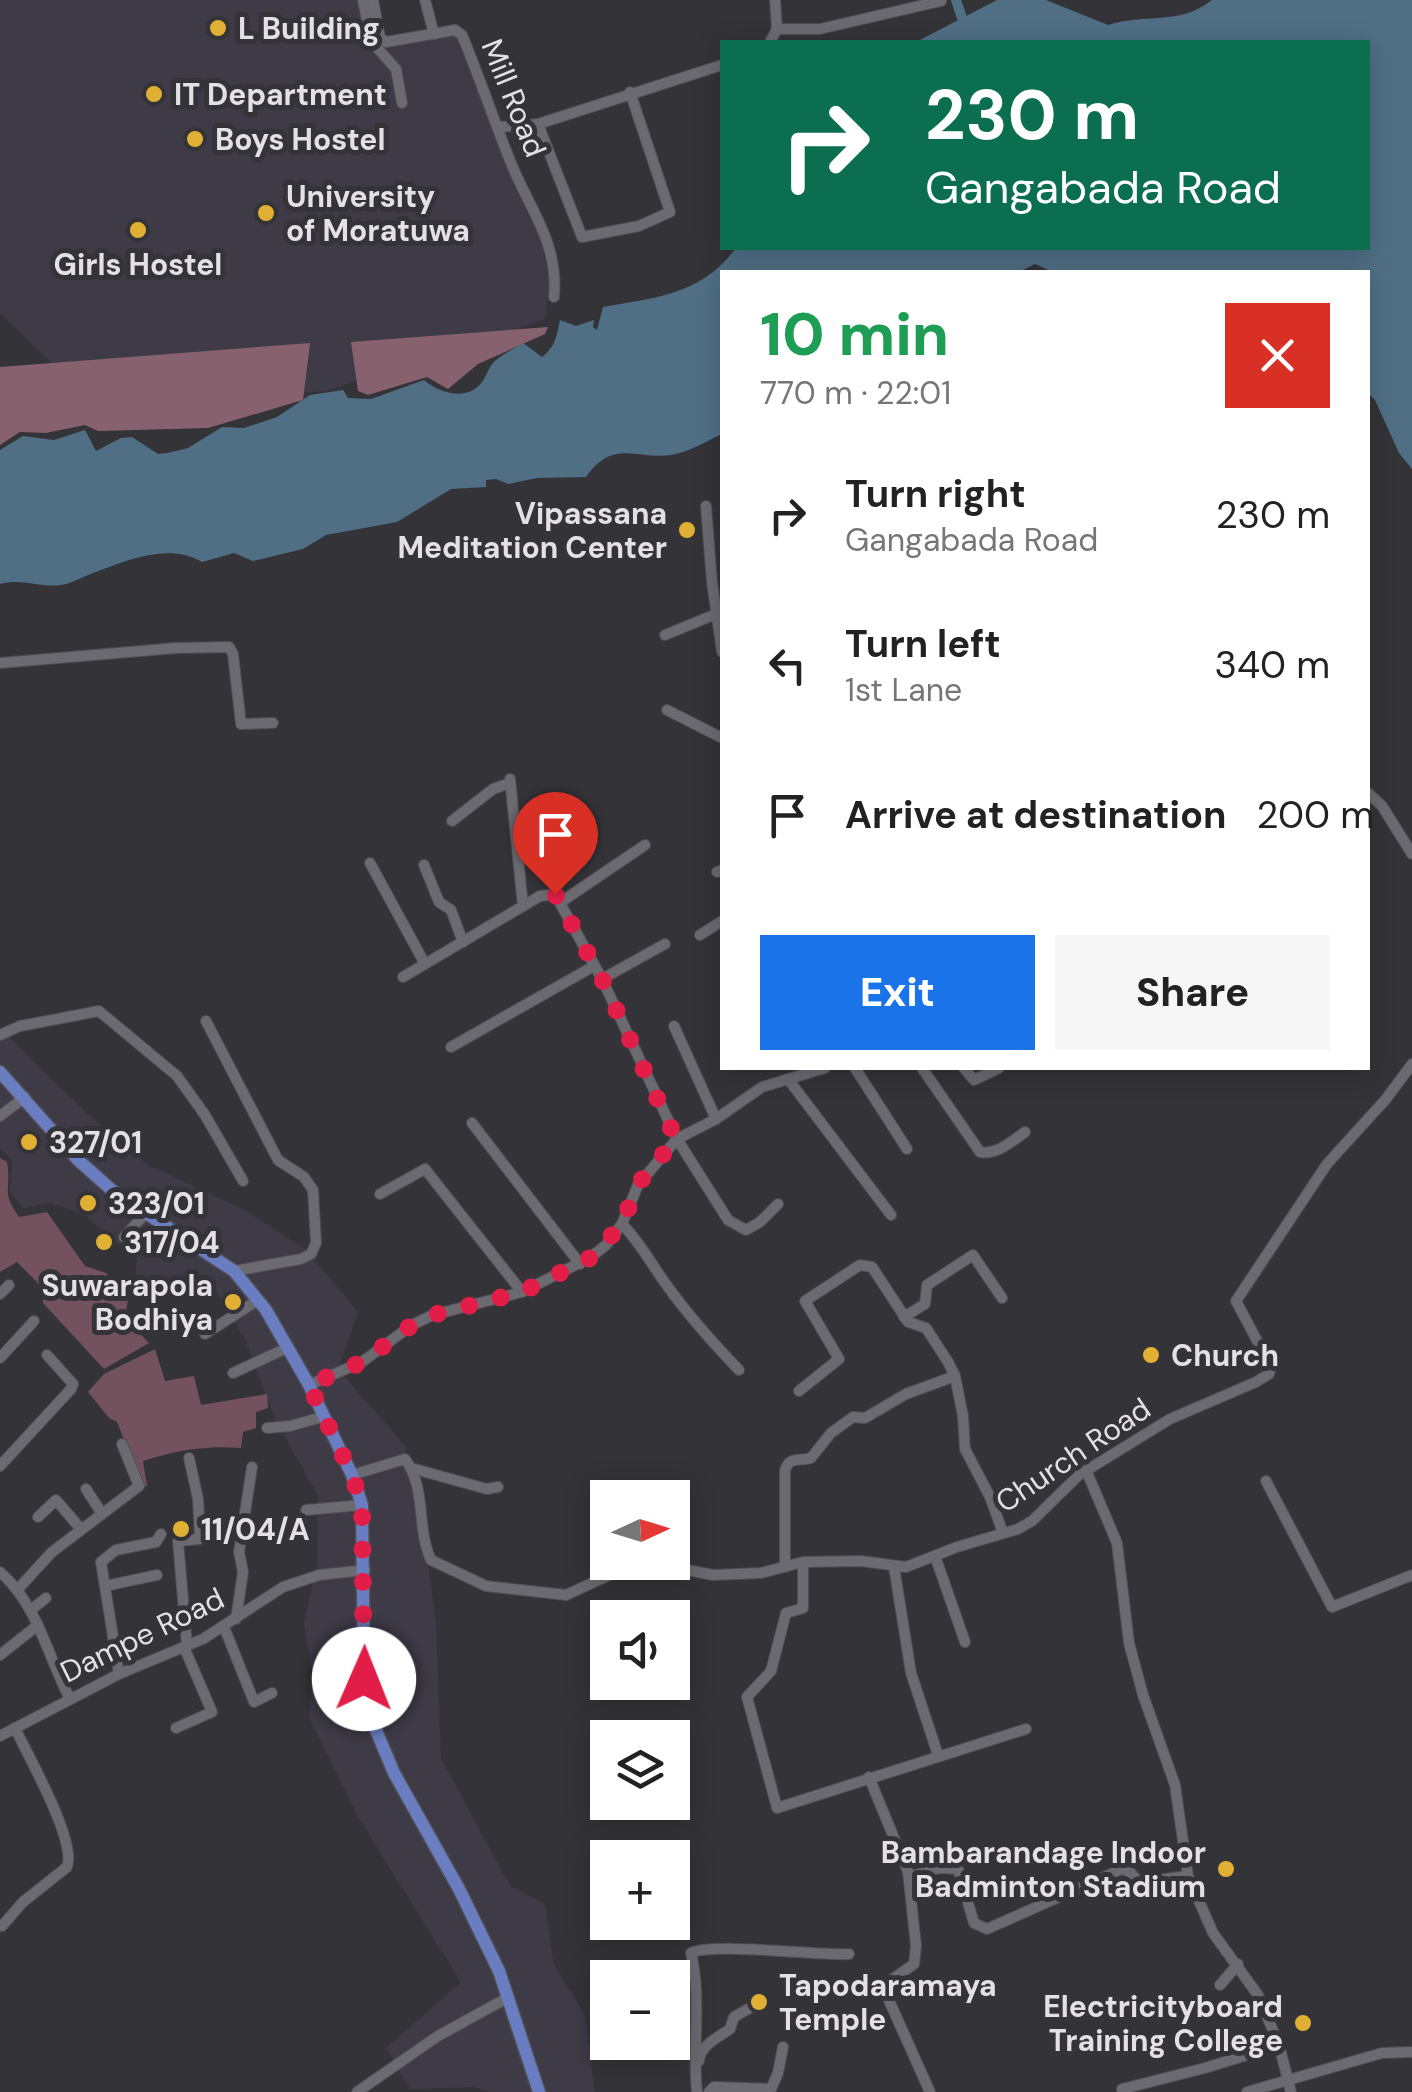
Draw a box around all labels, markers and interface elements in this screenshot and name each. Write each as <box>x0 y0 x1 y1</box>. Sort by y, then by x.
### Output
place label: L Building <box>238 9 380 48</box>
marker: L Building <box>207 17 229 39</box>
street label: Mill Road <box>473 33 555 163</box>
text: 230 m <box>925 70 1139 161</box>
place label: IT Department <box>174 75 387 114</box>
icon: right <box>760 80 890 210</box>
marker: IT Department <box>143 83 165 105</box>
place label: Boys Hostel <box>215 120 385 159</box>
marker: Boys Hostel <box>184 128 206 150</box>
text: Gangabada Road <box>925 158 1281 217</box>
place label: University of Moratuwa <box>286 177 470 250</box>
marker: University of Moratuwa <box>255 202 277 224</box>
marker: Girls Hostel <box>127 219 149 241</box>
place label: Girls Hostel <box>54 245 222 284</box>
text: 10 min <box>760 295 949 374</box>
button: close <box>1225 303 1330 408</box>
text: 770 m · 22:01 <box>760 372 951 414</box>
text: Turn right <box>845 469 1026 519</box>
icon: right <box>760 488 815 543</box>
text: 230 m <box>1216 490 1330 540</box>
place label: Vipassana Meditation Center <box>397 494 667 567</box>
marker: Vipassana Meditation Center <box>676 519 698 541</box>
text: Gangabada Road <box>845 519 1098 561</box>
text: Turn left <box>845 619 1001 669</box>
icon: left <box>760 638 815 693</box>
text: 340 m <box>1215 640 1330 690</box>
text: 1st Lane <box>845 669 962 711</box>
icon: arrive <box>760 788 815 843</box>
text: Arrive at destination <box>845 790 1227 840</box>
text: 200 m <box>1257 790 1374 840</box>
pin <box>513 792 598 895</box>
icon: arrive <box>528 807 583 862</box>
button: Exit <box>760 935 1035 1050</box>
button: Share <box>1055 935 1330 1050</box>
place label: 327/01 <box>49 1123 142 1162</box>
marker: 327/01 <box>18 1131 40 1153</box>
place label: 323/01 <box>108 1184 205 1223</box>
marker: 323/01 <box>77 1192 99 1214</box>
place label: 317/04 <box>124 1223 219 1262</box>
marker: 317/04 <box>93 1231 115 1253</box>
place label: Suwarapola Bodhiya <box>42 1266 213 1339</box>
marker: Suwarapola Bodhiya <box>222 1291 244 1313</box>
place label: Church <box>1171 1336 1279 1375</box>
marker: Church <box>1140 1344 1162 1366</box>
street label: Church Road <box>988 1389 1158 1521</box>
north arrow <box>590 1480 690 1580</box>
map controls <box>590 1480 690 2060</box>
place label: 11/04/A <box>201 1510 310 1549</box>
marker: 11/04/A <box>170 1518 192 1540</box>
street label: Dampe Road <box>54 1579 230 1691</box>
button: sound <box>590 1600 690 1700</box>
position arrow <box>312 1627 416 1731</box>
button: layers <box>590 1720 690 1820</box>
place label: Bambarandage Indoor Badminton Stadium <box>881 1833 1206 1906</box>
button: + <box>590 1840 690 1940</box>
marker: Bambarandage Indoor Badminton Stadium <box>1215 1858 1237 1880</box>
button: − <box>590 1960 690 2060</box>
place label: Tapodaramaya Temple <box>779 1966 997 2039</box>
place label: Electricityboard Training College <box>1043 1987 1283 2060</box>
marker: Tapodaramaya Temple <box>748 1991 770 2013</box>
marker: Electricityboard Training College <box>1292 2012 1314 2034</box>

